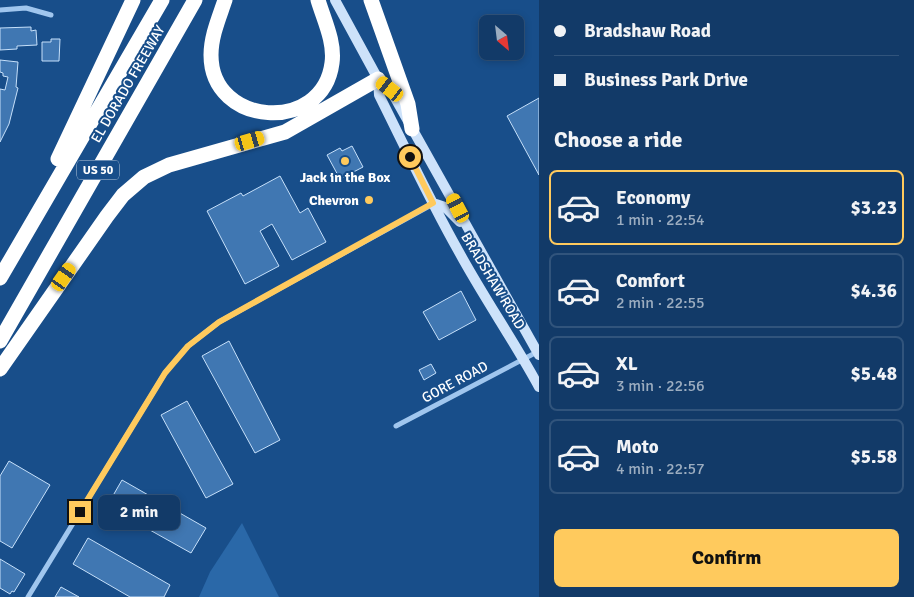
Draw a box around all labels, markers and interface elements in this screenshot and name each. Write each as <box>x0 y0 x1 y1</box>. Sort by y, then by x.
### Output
north arrow <box>479 15 524 60</box>
map controls <box>479 15 524 60</box>
text: Bradshaw Road <box>584 19 711 43</box>
street label: EL DORADO FREEWAY <box>87 22 169 146</box>
text: Business Park Drive <box>584 68 748 92</box>
car <box>373 74 406 104</box>
text: Choose a ride <box>554 126 682 153</box>
car <box>233 130 266 152</box>
route start <box>399 146 421 168</box>
marker: Jack in the Box <box>339 155 351 167</box>
road number: US 50 <box>77 160 119 180</box>
place label: Jack in the Box <box>300 169 391 186</box>
icon: car <box>556 185 601 230</box>
text: Economy <box>616 186 690 210</box>
car <box>444 191 471 225</box>
place label: Chevron <box>309 192 359 209</box>
marker: Chevron <box>363 194 375 206</box>
text: $3.23 <box>851 196 897 220</box>
text: 1 min · 22:54 <box>616 210 705 230</box>
street label: BRADSHAW ROAD <box>457 230 529 332</box>
car <box>49 260 78 294</box>
icon: car <box>556 268 601 313</box>
text: Comfort <box>616 269 685 293</box>
text: $4.36 <box>851 279 897 303</box>
text: 2 min · 22:55 <box>616 293 705 313</box>
icon: car <box>556 351 601 396</box>
text: XL <box>616 352 638 376</box>
street label: GORE ROAD <box>419 357 491 407</box>
text: $5.48 <box>851 362 897 386</box>
text: 3 min · 22:56 <box>616 376 705 396</box>
icon: car <box>556 434 601 479</box>
text: Moto <box>616 435 659 459</box>
text: $5.58 <box>851 445 897 469</box>
text: 4 min · 22:57 <box>616 459 705 479</box>
callout: 2 min <box>98 494 180 530</box>
route end <box>69 501 91 523</box>
text: 2 min <box>120 502 158 522</box>
button: Confirm <box>554 529 899 587</box>

